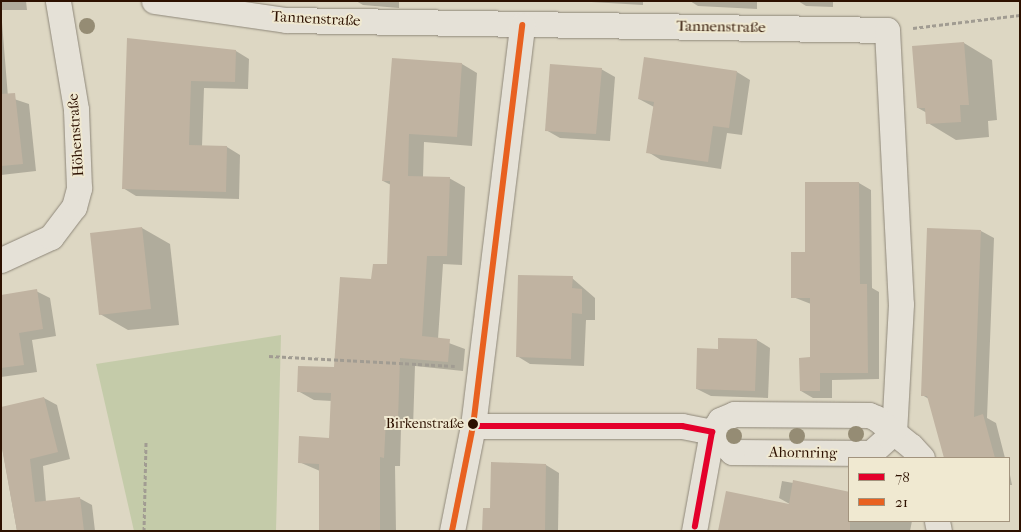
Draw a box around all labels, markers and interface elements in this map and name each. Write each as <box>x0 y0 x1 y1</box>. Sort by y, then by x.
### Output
street label: Tannenstraße <box>271 8 361 30</box>
street label: Tannenstraße <box>676 17 766 37</box>
street label: Höhenstraße <box>64 93 88 177</box>
place label: Birkenstraße <box>386 416 464 432</box>
marker: Birkenstraße <box>468 419 478 429</box>
street label: Ahornring <box>769 443 837 463</box>
legend <box>848 457 1011 522</box>
text: 78 <box>895 468 910 486</box>
text: 21 <box>895 493 908 511</box>

